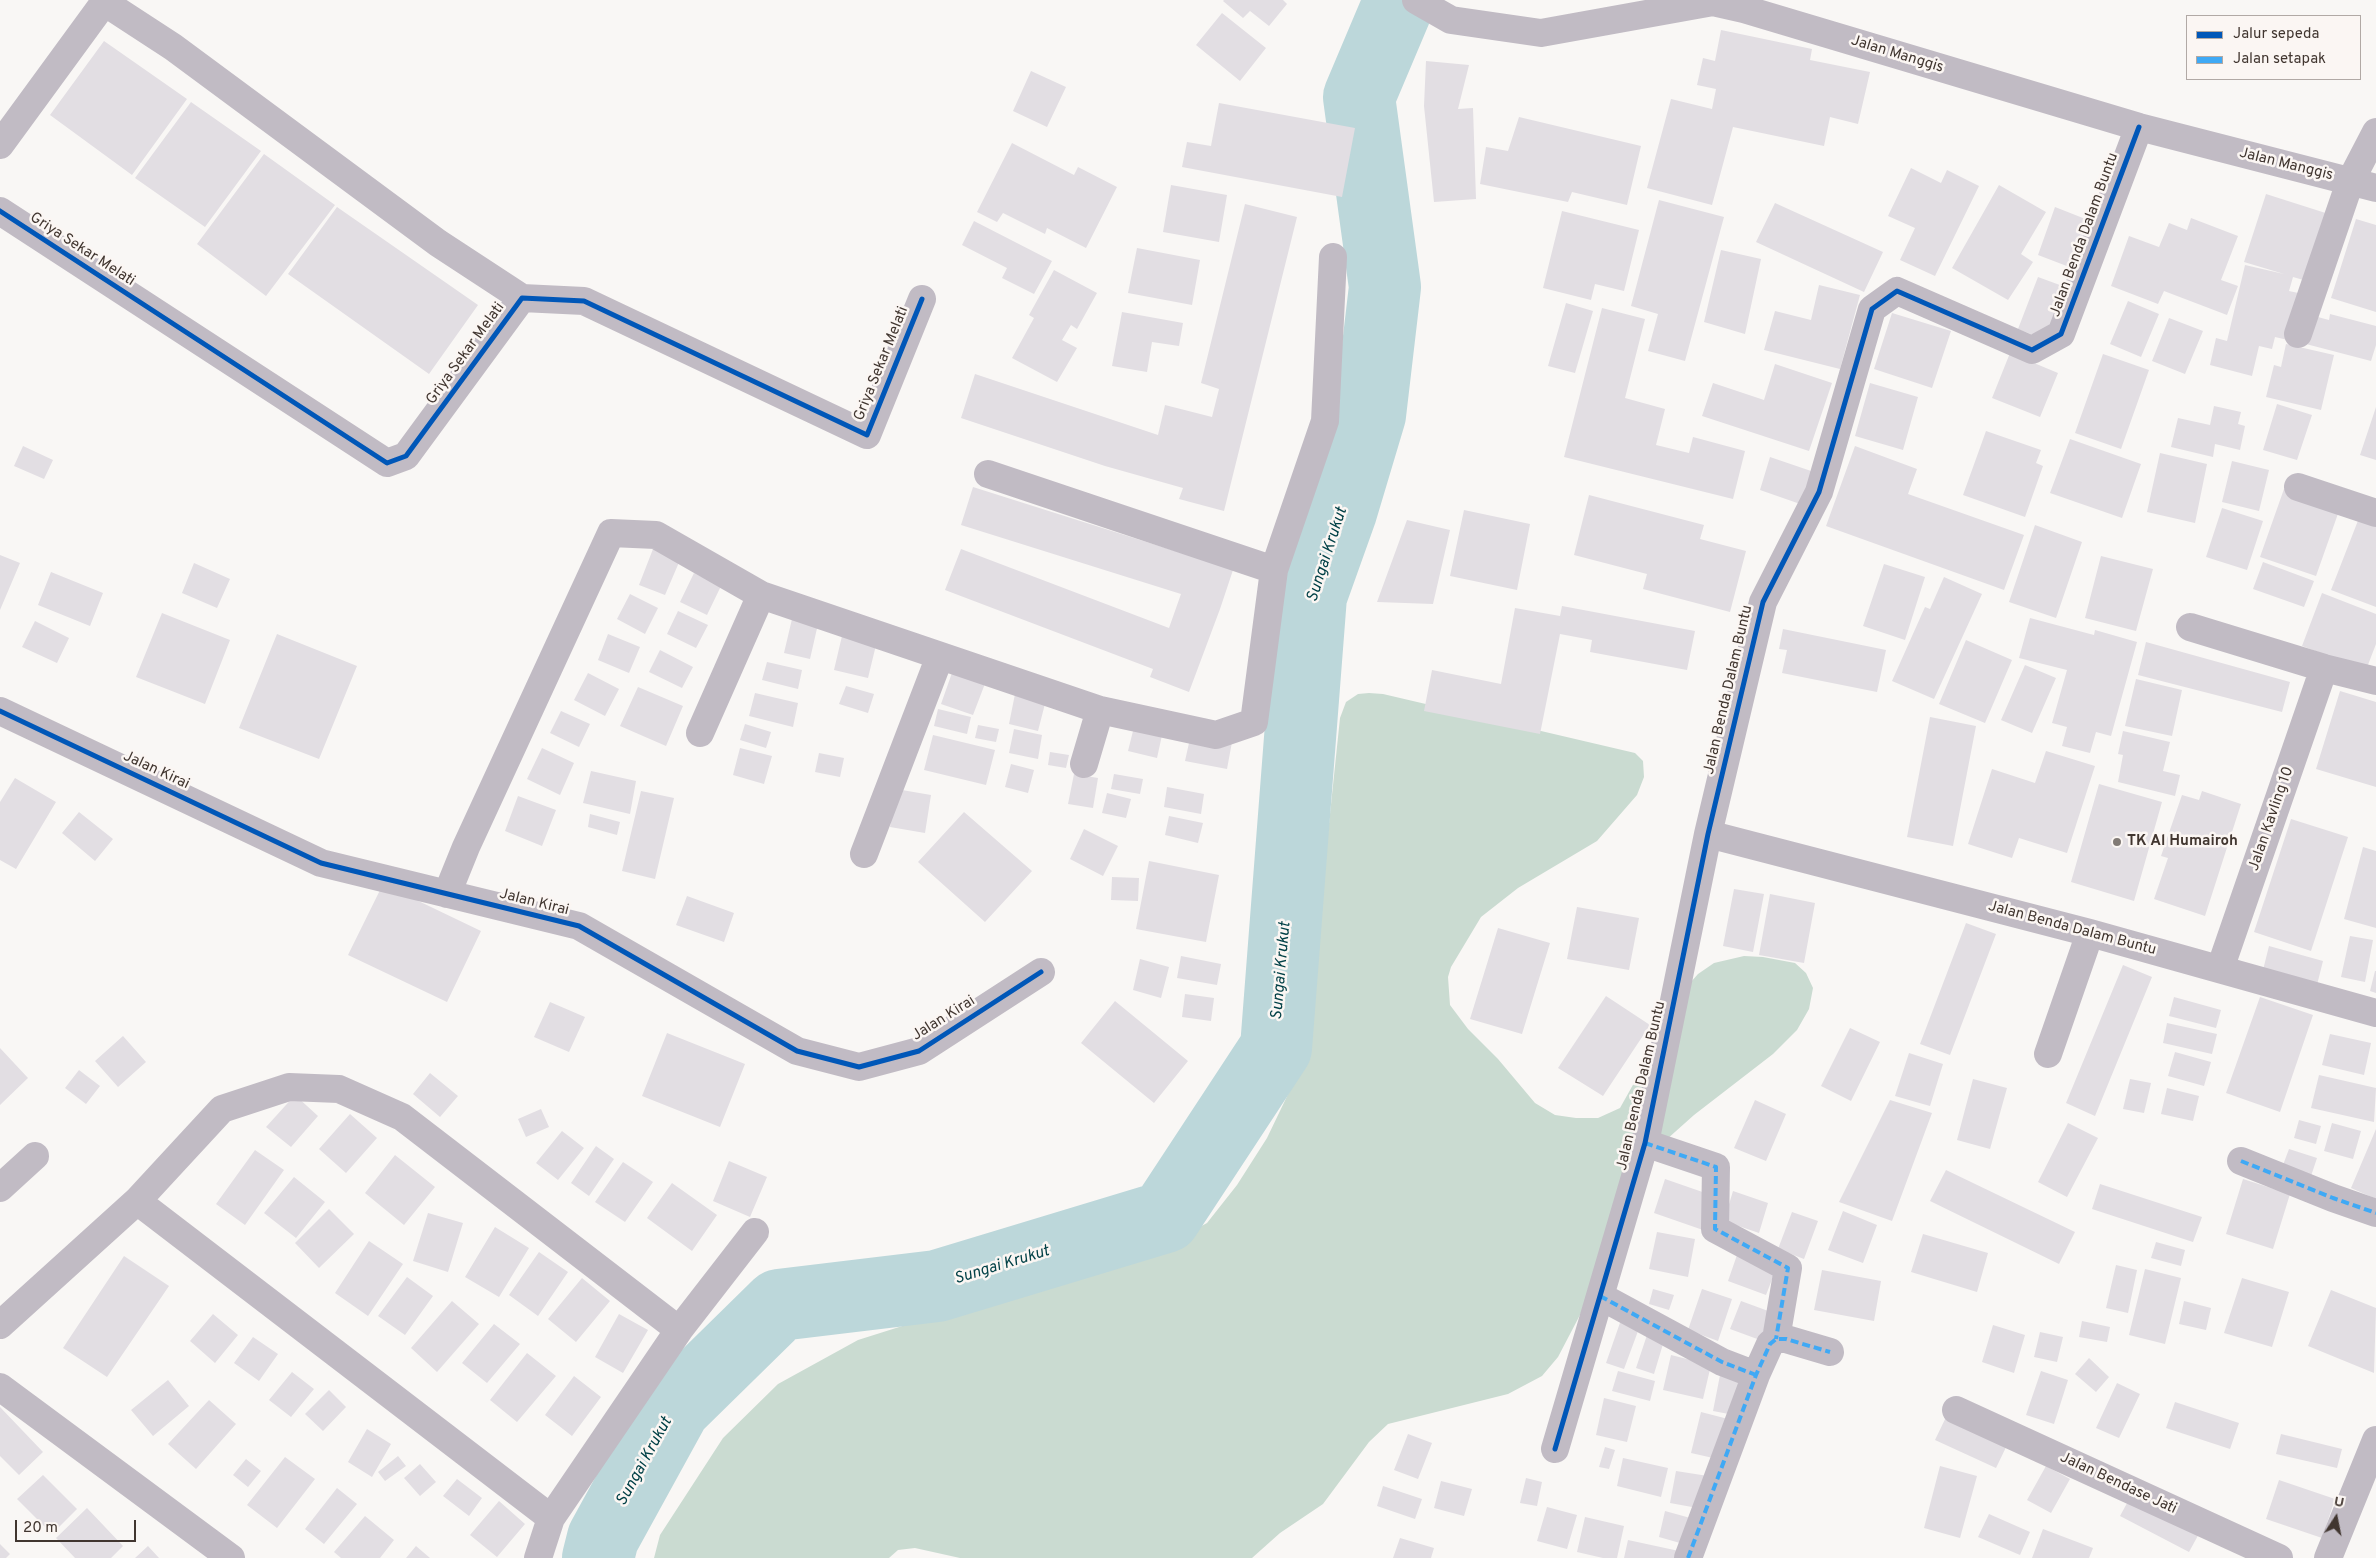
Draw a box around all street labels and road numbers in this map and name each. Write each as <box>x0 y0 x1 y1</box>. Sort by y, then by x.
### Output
street label: Jalan Manggis <box>1848 32 1946 78</box>
street label: Jalan Manggis <box>2237 145 2335 185</box>
street label: Jalan Benda Dalam Buntu <box>2047 151 2123 319</box>
street label: Griya Sekar Melati <box>26 209 138 291</box>
street label: Griya Sekar Melati <box>423 299 509 409</box>
street label: Griya Sekar Melati <box>851 304 913 424</box>
street label: Jalan Benda Dalam Buntu <box>1701 604 1757 776</box>
street label: Jalan Kirai <box>120 748 192 794</box>
street label: Jalan Kavling 10 <box>2246 765 2298 873</box>
street label: Jalan Kirai <box>497 886 571 920</box>
street label: Jalan Benda Dalam Buntu <box>1986 898 2158 960</box>
street label: Jalan Kirai <box>909 993 979 1045</box>
street label: Jalan Benda Dalam Buntu <box>1614 1000 1670 1172</box>
street label: Jalan Bendase Jati <box>2057 1449 2179 1519</box>

